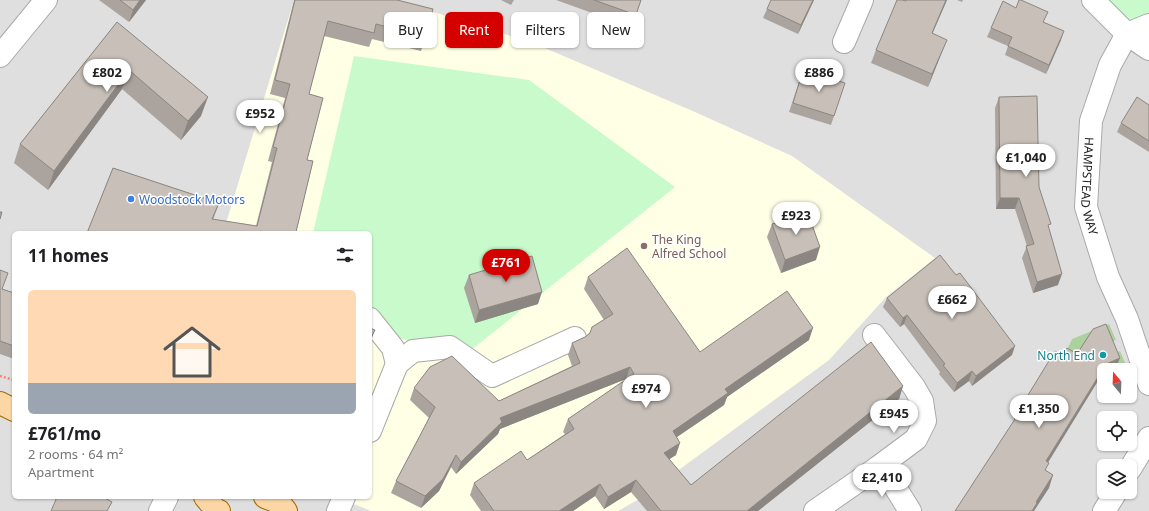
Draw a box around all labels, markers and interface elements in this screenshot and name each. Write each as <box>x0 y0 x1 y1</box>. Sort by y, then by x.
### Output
chip: Buy <box>384 12 437 48</box>
chip: Rent <box>445 12 503 48</box>
chip: Filters <box>511 12 579 48</box>
chip: New <box>587 12 644 48</box>
pin: £802 <box>83 59 131 93</box>
pin: £886 <box>795 59 843 93</box>
text: £802 <box>92 63 122 81</box>
text: £886 <box>804 63 834 81</box>
pin: £952 <box>236 100 284 134</box>
text: £952 <box>245 104 275 122</box>
street label: HAMPSTEAD WAY <box>1077 137 1103 237</box>
pin: £1,040 <box>993 144 1059 178</box>
text: £1,040 <box>1006 148 1046 166</box>
place label: Woodstock Motors <box>139 191 245 208</box>
marker: Woodstock Motors <box>126 194 136 204</box>
pin: £923 <box>772 202 820 236</box>
text: £923 <box>781 206 811 224</box>
place label: The King Alfred School <box>652 231 726 262</box>
marker: The King Alfred School <box>639 241 649 251</box>
text: 11 homes <box>28 244 109 267</box>
icon: filters <box>334 244 356 266</box>
pin: £761 <box>482 249 530 283</box>
text: £761 <box>491 253 521 271</box>
pin: £662 <box>928 286 976 320</box>
text: £662 <box>937 290 967 308</box>
icon: home <box>156 316 228 388</box>
place label: North End <box>1037 347 1095 364</box>
marker: North End <box>1098 350 1108 360</box>
north arrow <box>1097 363 1137 403</box>
map controls <box>1097 363 1137 499</box>
pin: £974 <box>622 375 670 409</box>
text: £974 <box>631 379 661 397</box>
pin: £1,350 <box>1006 395 1072 429</box>
text: £1,350 <box>1019 399 1059 417</box>
pin: £945 <box>870 400 918 434</box>
text: £945 <box>879 404 909 422</box>
button: locate <box>1097 411 1137 451</box>
text: £761/mo <box>28 422 101 445</box>
text: 2 rooms · 64 m² <box>28 445 123 463</box>
button: layers <box>1097 459 1137 499</box>
text: Apartment <box>28 463 94 481</box>
pin: £2,410 <box>849 464 915 498</box>
text: £2,410 <box>862 468 902 486</box>

